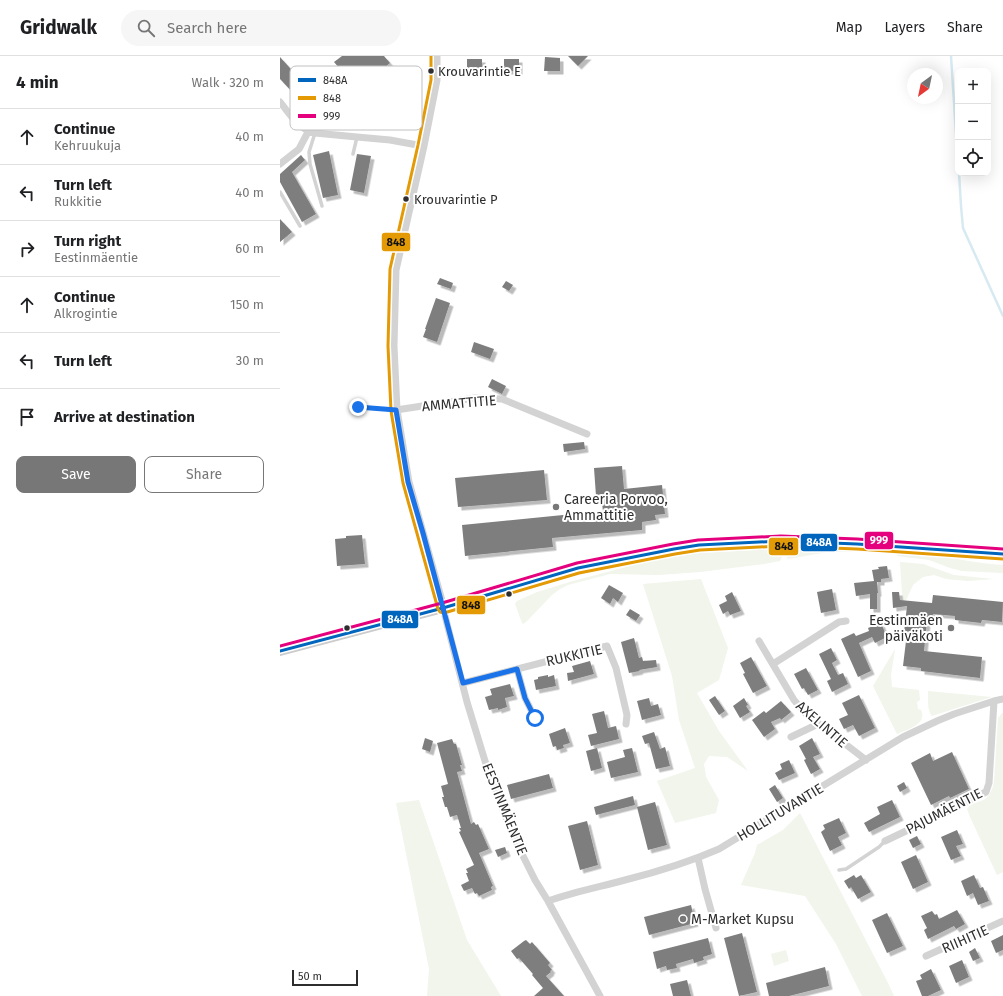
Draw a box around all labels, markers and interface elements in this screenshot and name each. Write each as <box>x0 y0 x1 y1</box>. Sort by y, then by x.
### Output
search box <box>121 10 401 46</box>
text: Gridwalk <box>20 16 97 39</box>
icon: search <box>135 17 157 39</box>
text: Search here <box>167 19 247 37</box>
text: Map <box>836 19 862 36</box>
text: Layers <box>884 19 925 36</box>
text: Share <box>947 19 983 36</box>
place label: Krouvarintie E <box>438 64 521 79</box>
legend <box>290 66 422 130</box>
marker: Krouvarintie E <box>426 66 436 76</box>
north arrow <box>907 68 943 104</box>
map controls <box>955 68 991 176</box>
button: + <box>955 68 991 104</box>
text: 4 min <box>16 72 59 93</box>
text: 848A <box>323 74 348 87</box>
text: Walk · 320 m <box>192 75 264 90</box>
text: 848 <box>323 92 341 105</box>
button: − <box>955 104 991 140</box>
text: 999 <box>323 110 341 123</box>
text: Continue <box>54 120 115 138</box>
icon: ahead <box>16 126 38 148</box>
text: 40 m <box>235 129 264 144</box>
text: Kehruukuja <box>54 138 121 153</box>
button: locate <box>955 140 991 176</box>
text: Turn left <box>54 176 112 194</box>
icon: left <box>16 182 38 204</box>
text: 40 m <box>235 185 264 200</box>
place label: Krouvarintie P <box>414 192 498 207</box>
text: Rukkitie <box>54 194 102 209</box>
marker: Krouvarintie P <box>401 194 411 204</box>
text: Turn right <box>54 232 121 250</box>
line badge: 848 <box>381 232 411 252</box>
text: 848 <box>387 236 406 249</box>
icon: right <box>16 238 38 260</box>
text: 60 m <box>235 241 264 256</box>
text: Eestinmäentie <box>54 250 138 265</box>
text: Continue <box>54 288 115 306</box>
icon: ahead <box>16 294 38 316</box>
text: 150 m <box>230 297 264 312</box>
text: Alkrogintie <box>54 306 118 321</box>
icon: left <box>16 350 38 372</box>
text: Turn left <box>54 352 112 370</box>
text: 30 m <box>236 353 264 368</box>
street label: AMMATTITIE <box>421 392 497 415</box>
route end <box>349 398 367 416</box>
icon: arrive <box>16 406 38 428</box>
text: Arrive at destination <box>54 408 195 426</box>
button: Save <box>16 456 136 493</box>
button: Share <box>144 456 264 493</box>
place label: Careeria Porvoo, Ammattitie <box>564 491 668 524</box>
marker: Careeria Porvoo, Ammattitie <box>551 502 561 512</box>
line badge: 999 <box>864 531 894 550</box>
line badge: 848A <box>800 533 838 552</box>
text: 999 <box>870 534 888 547</box>
text: 848A <box>806 536 832 549</box>
line badge: 848 <box>768 537 799 556</box>
text: 848 <box>775 540 794 553</box>
unlabelled marker <box>504 589 514 599</box>
line badge: 848 <box>456 595 486 615</box>
text: 848 <box>462 599 481 612</box>
line badge: 848A <box>381 610 419 629</box>
place label: Eestinmäen päiväkoti <box>869 612 943 645</box>
text: 848A <box>387 613 413 626</box>
unlabelled marker <box>342 623 352 633</box>
marker: Eestinmäen päiväkoti <box>946 623 956 633</box>
street label: RUKKITIE <box>544 641 604 670</box>
street label: AXELINTIE <box>792 697 851 751</box>
route start <box>526 709 544 727</box>
street label: EESTINMÄENTIE <box>478 761 531 858</box>
street label: HOLLITUVANTIE <box>734 780 827 845</box>
street label: PAJUMÄENTIE <box>903 785 985 838</box>
place label: M-Market Kupsu <box>691 911 794 928</box>
marker: M-Market Kupsu <box>678 914 688 924</box>
street label: RIIHITIE <box>939 922 991 957</box>
scale bar <box>292 968 358 987</box>
text: 50 m <box>298 970 322 983</box>

